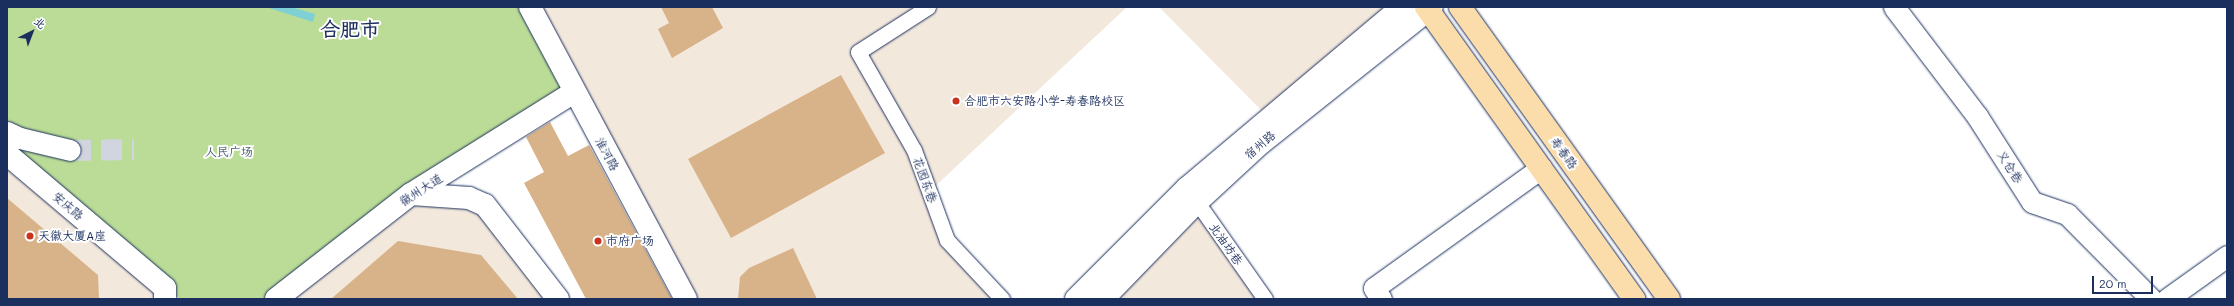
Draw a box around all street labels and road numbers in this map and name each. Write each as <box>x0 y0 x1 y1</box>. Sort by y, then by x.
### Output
street label: 宿州路 <box>1242 128 1278 162</box>
street label: 寿春路 <box>1548 134 1580 172</box>
street label: 淮河路 <box>592 135 622 173</box>
street label: 义仓巷 <box>1994 148 2026 186</box>
street label: 花园东巷 <box>910 155 940 205</box>
street label: 徽州大道 <box>397 171 445 209</box>
street label: 安庆路 <box>50 189 86 223</box>
street label: 北油坊巷 <box>1206 220 1246 268</box>

